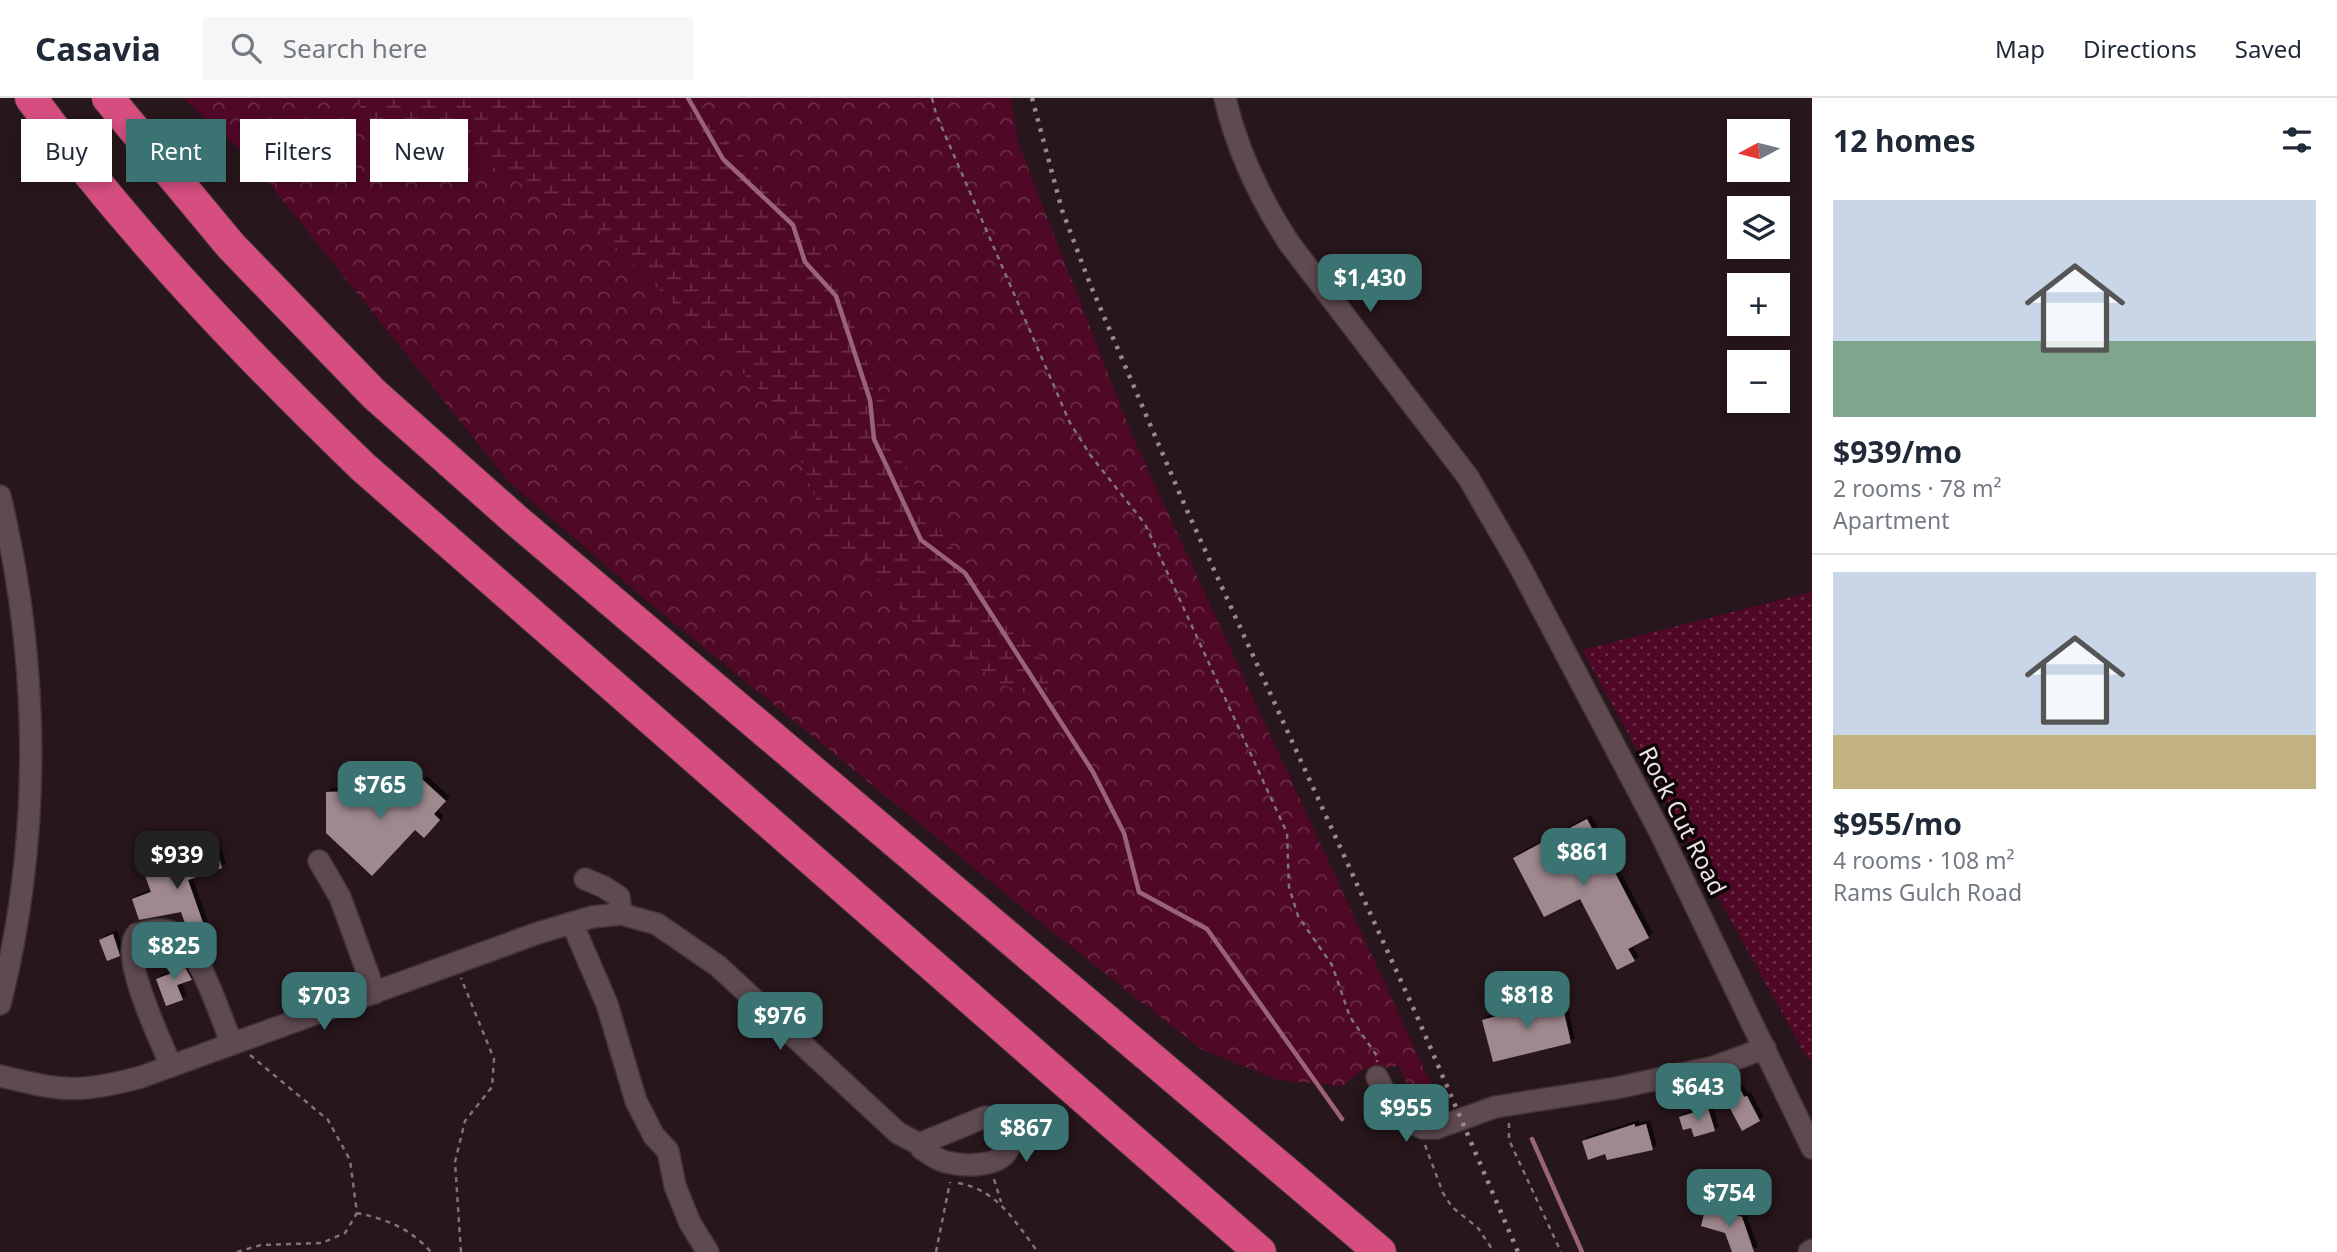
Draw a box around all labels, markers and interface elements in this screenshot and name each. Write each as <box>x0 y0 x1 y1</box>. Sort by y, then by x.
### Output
search box <box>203 17 693 80</box>
text: Casavia <box>35 26 161 71</box>
icon: search <box>227 29 265 67</box>
text: Search here <box>283 30 427 66</box>
text: Map <box>1995 32 2045 65</box>
text: Directions <box>2083 32 2197 65</box>
text: Saved <box>2235 32 2302 65</box>
chip: Buy <box>21 119 112 182</box>
chip: Rent <box>126 119 226 182</box>
chip: Filters <box>240 119 356 182</box>
chip: New <box>370 119 468 182</box>
north arrow <box>1727 119 1790 182</box>
map controls <box>1727 119 1790 413</box>
text: 12 homes <box>1833 120 1976 161</box>
icon: filters <box>2278 121 2316 159</box>
button: layers <box>1727 196 1790 259</box>
icon: home <box>2012 245 2138 371</box>
pin: $1,430 <box>1313 254 1427 314</box>
text: $1,430 <box>1334 261 1406 293</box>
button: + <box>1727 273 1790 336</box>
button: − <box>1727 350 1790 413</box>
text: $939/mo <box>1833 431 1962 472</box>
text: 2 rooms · 78 m² <box>1833 472 2002 504</box>
text: Apartment <box>1833 504 1950 536</box>
icon: home <box>2012 617 2138 743</box>
street label: Rock Cut Road <box>1632 740 1735 900</box>
pin: $765 <box>339 762 421 821</box>
text: $765 <box>354 768 406 800</box>
text: $955/mo <box>1833 803 1962 844</box>
pin: $861 <box>1542 828 1624 888</box>
pin: $939 <box>136 832 218 891</box>
text: $861 <box>1557 835 1609 867</box>
text: $939 <box>151 838 203 870</box>
text: 4 rooms · 108 m² <box>1833 844 2015 876</box>
text: Rams Gulch Road <box>1833 876 2022 908</box>
pin: $825 <box>133 922 215 982</box>
text: $825 <box>148 929 200 961</box>
pin: $703 <box>283 972 365 1032</box>
pin: $818 <box>1486 972 1568 1031</box>
text: $818 <box>1501 978 1553 1010</box>
text: $703 <box>298 979 350 1011</box>
pin: $976 <box>739 992 821 1052</box>
text: $976 <box>754 999 806 1031</box>
pin: $643 <box>1657 1063 1739 1123</box>
text: $643 <box>1672 1070 1724 1102</box>
pin: $955 <box>1365 1084 1447 1144</box>
text: $955 <box>1380 1091 1432 1123</box>
pin: $867 <box>985 1104 1067 1164</box>
text: $867 <box>1000 1111 1052 1143</box>
pin: $754 <box>1688 1170 1770 1229</box>
text: $754 <box>1703 1176 1755 1208</box>

